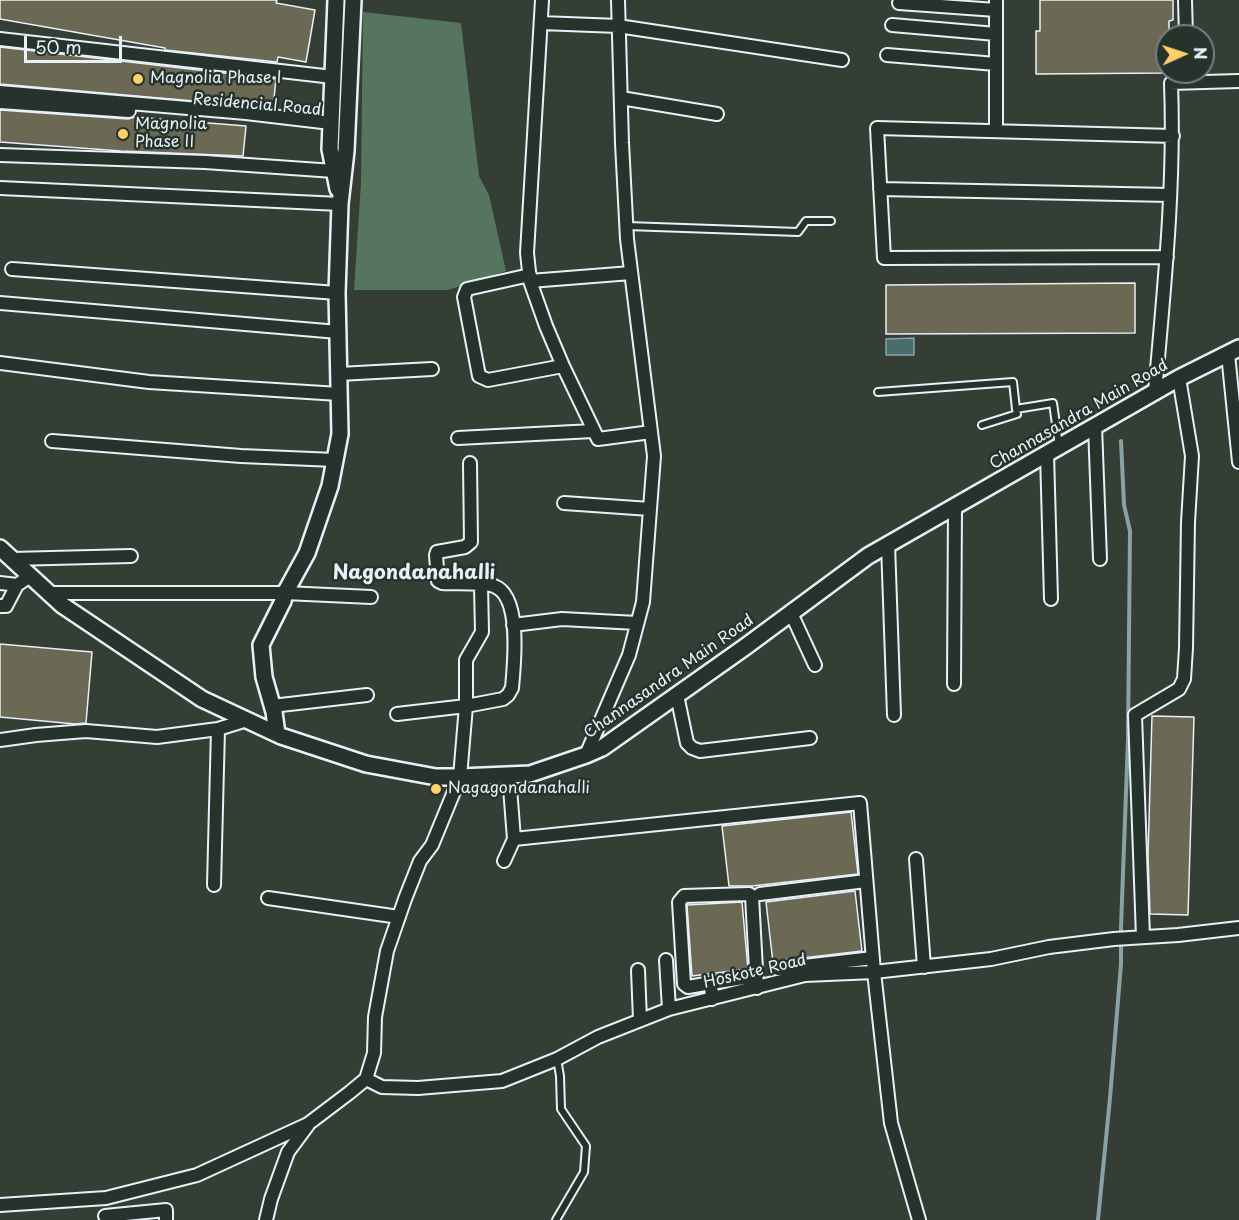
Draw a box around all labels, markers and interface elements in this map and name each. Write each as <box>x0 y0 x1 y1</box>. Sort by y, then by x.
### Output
scale bar <box>27 24 124 62</box>
north arrow <box>1155 24 1215 84</box>
text: 50 m <box>35 33 82 60</box>
text: N <box>1189 46 1213 60</box>
place label: Magnolia Phase I <box>150 69 282 89</box>
marker: Magnolia Phase I <box>131 72 145 86</box>
street label: Residencial Road <box>192 90 322 120</box>
place label: Magnolia Phase II <box>135 115 207 153</box>
marker: Magnolia Phase II <box>116 127 130 141</box>
street label: Channasandra Main Road <box>986 356 1172 474</box>
district label: Nagondanahalli <box>333 561 495 585</box>
street label: Channasandra Main Road <box>580 611 758 743</box>
place label: Nagagondanahalli <box>448 779 590 799</box>
marker: Nagagondanahalli <box>429 782 443 796</box>
street label: Hoskote Road <box>702 951 808 993</box>

